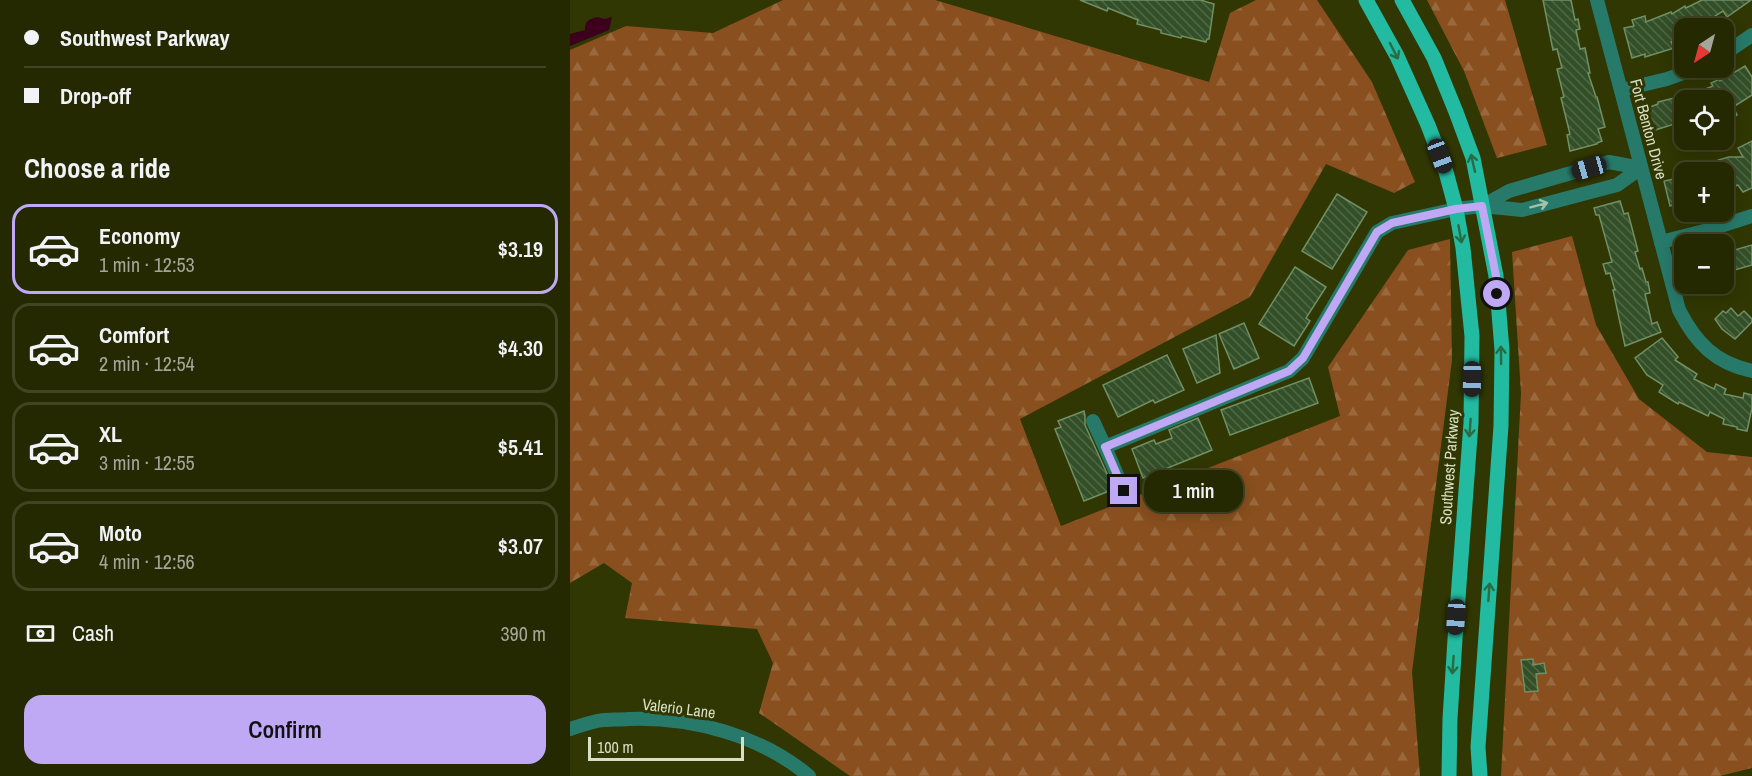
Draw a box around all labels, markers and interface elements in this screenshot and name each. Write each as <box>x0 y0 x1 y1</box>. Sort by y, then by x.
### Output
north arrow <box>1674 18 1734 78</box>
map controls <box>1674 18 1734 294</box>
text: Southwest Parkway <box>60 23 229 53</box>
one-way arrow <box>1389 42 1401 60</box>
street label: Fort Benton Drive <box>1625 76 1673 182</box>
text: Drop-off <box>60 81 131 111</box>
button: locate <box>1674 90 1734 150</box>
car <box>1425 136 1455 176</box>
text: Choose a ride <box>24 150 170 186</box>
one-way arrow <box>1467 154 1478 173</box>
car <box>1569 154 1609 182</box>
button: + <box>1674 162 1734 222</box>
one-way arrow <box>1529 199 1548 210</box>
text: Economy <box>99 221 180 251</box>
icon: car <box>27 222 81 276</box>
one-way arrow <box>1455 224 1466 243</box>
text: $3.19 <box>498 234 543 264</box>
button: − <box>1674 234 1734 294</box>
text: 1 min · 12:53 <box>99 251 195 278</box>
route start <box>1483 280 1510 307</box>
text: Comfort <box>99 320 169 350</box>
icon: car <box>27 321 81 375</box>
text: $4.30 <box>498 333 543 363</box>
one-way arrow <box>1495 346 1507 366</box>
text: 2 min · 12:54 <box>99 350 195 377</box>
car <box>1463 361 1481 397</box>
street label: Southwest Parkway <box>1434 408 1464 525</box>
one-way arrow <box>1465 418 1476 438</box>
text: XL <box>99 419 122 449</box>
icon: car <box>27 420 81 474</box>
text: $5.41 <box>498 432 543 462</box>
text: 3 min · 12:55 <box>99 449 195 476</box>
callout: 1 min <box>1145 470 1244 512</box>
route end <box>1110 477 1137 504</box>
text: 1 min <box>1172 477 1215 504</box>
text: Moto <box>99 518 142 548</box>
icon: car <box>27 519 81 573</box>
text: $3.07 <box>498 531 543 561</box>
text: 4 min · 12:56 <box>99 548 195 575</box>
one-way arrow <box>1484 582 1495 602</box>
car <box>1446 598 1466 636</box>
icon: cash <box>24 617 57 650</box>
text: Cash <box>72 618 114 648</box>
text: 390 m <box>500 620 546 647</box>
one-way arrow <box>1447 654 1458 674</box>
street label: Valerio Lane <box>641 693 717 723</box>
button: Confirm <box>24 695 546 764</box>
scale bar <box>588 734 744 762</box>
text: 100 m <box>597 736 633 758</box>

